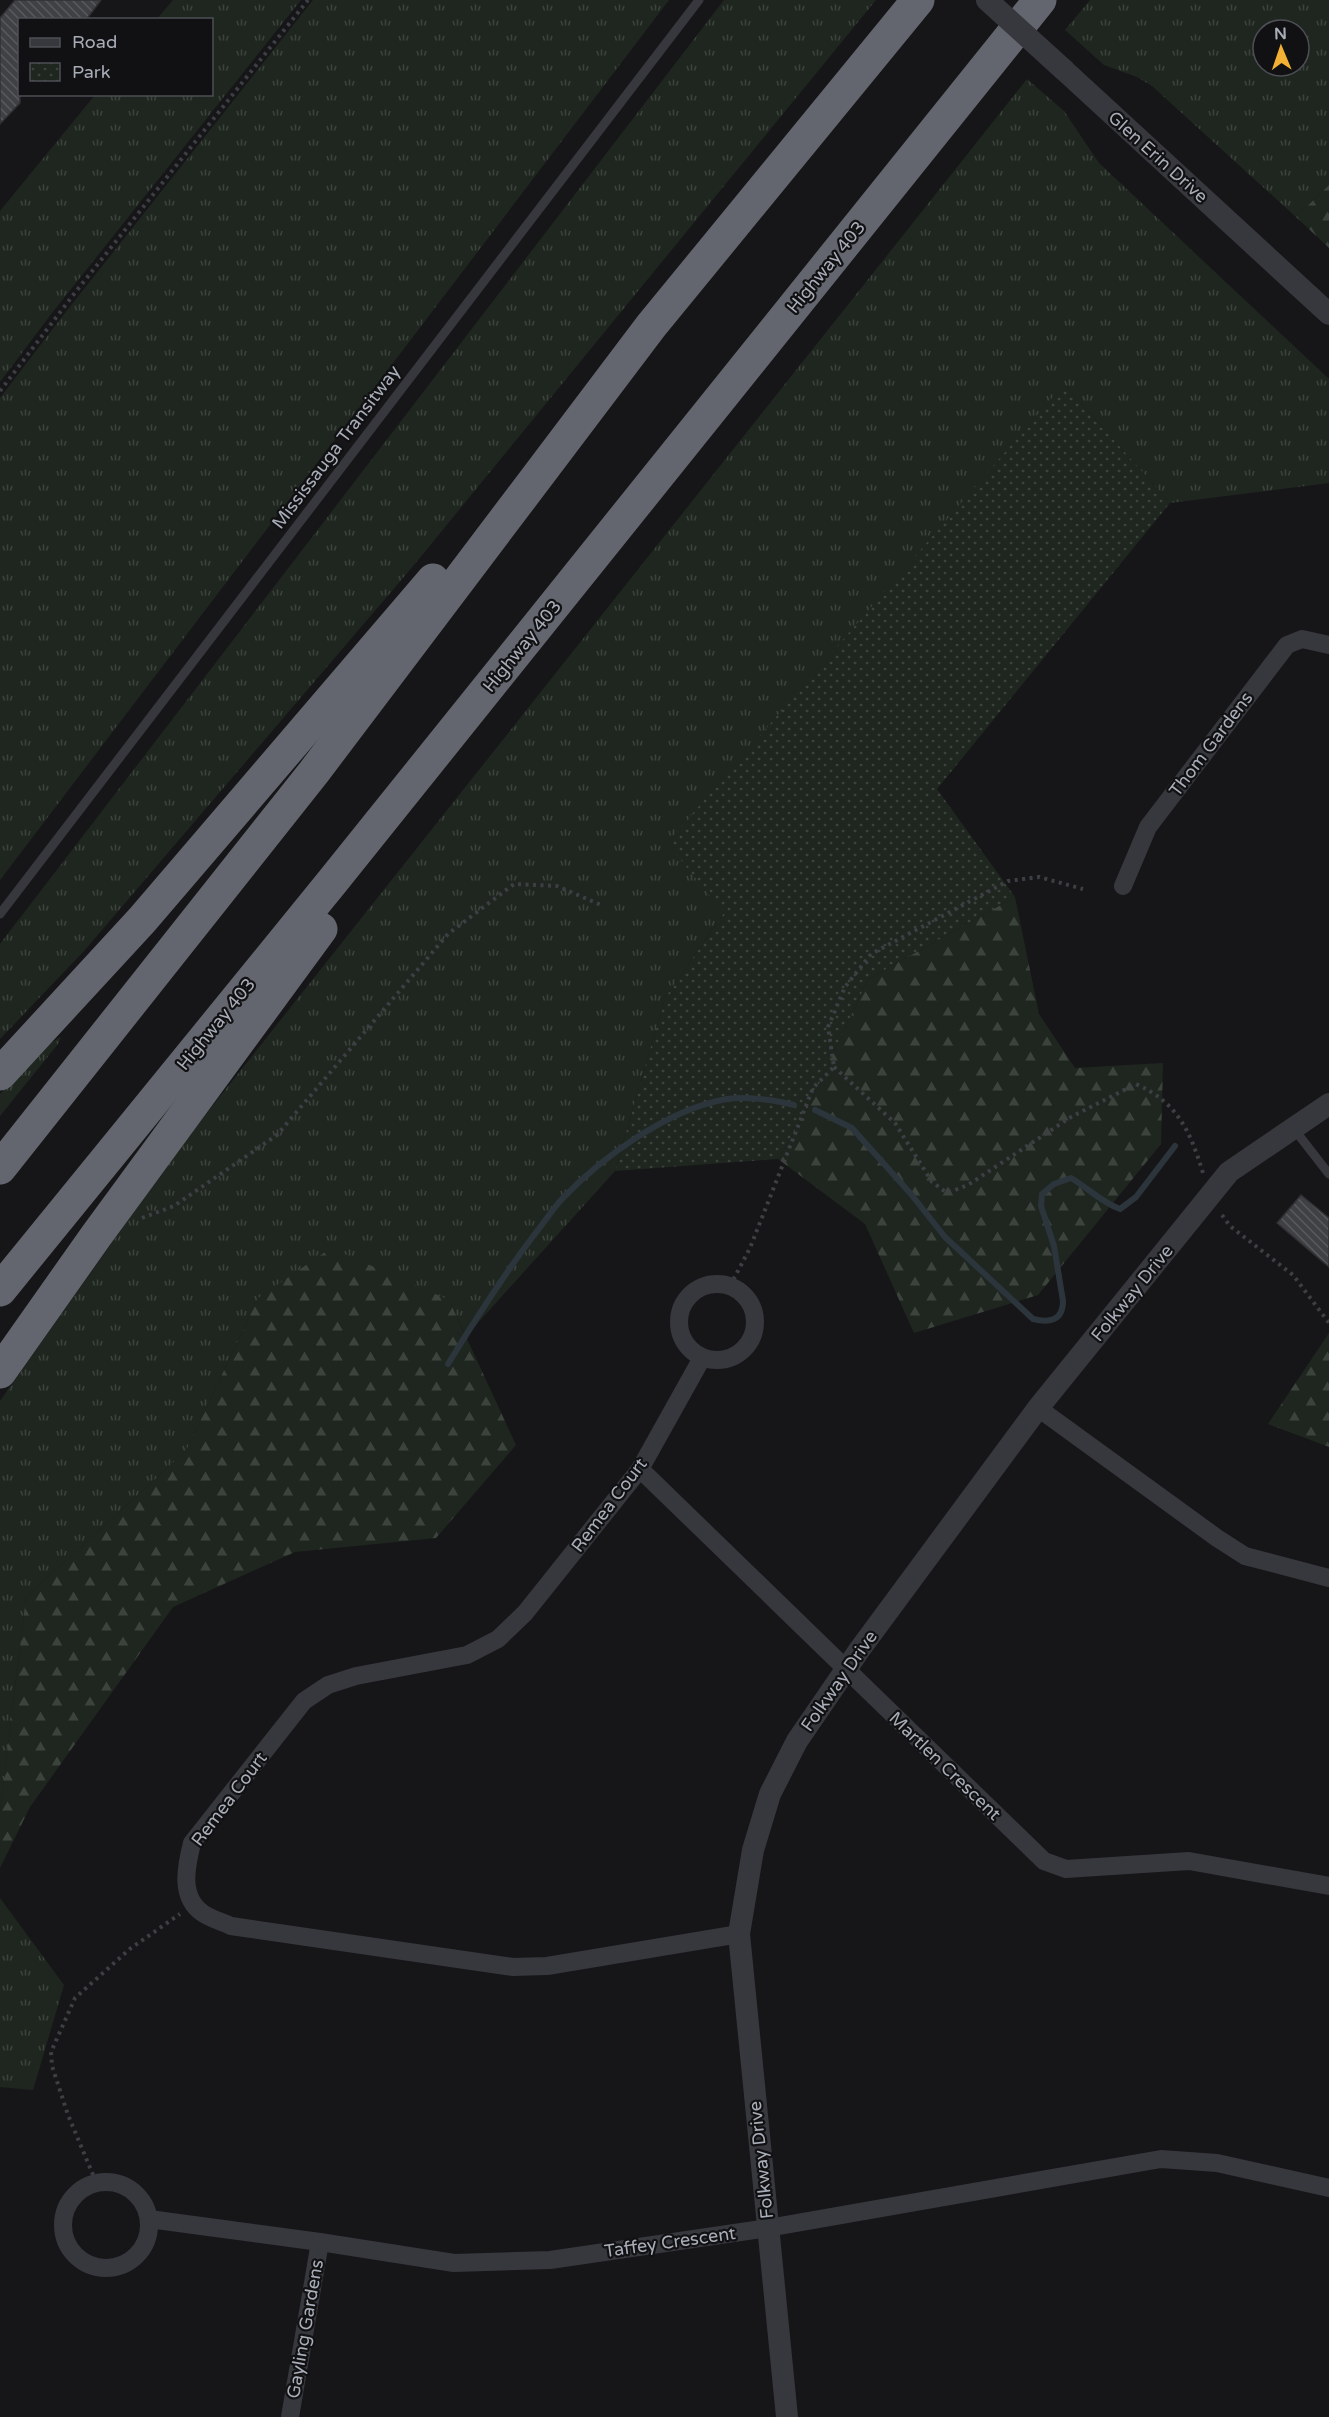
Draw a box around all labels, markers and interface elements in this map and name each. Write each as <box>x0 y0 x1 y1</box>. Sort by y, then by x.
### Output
legend <box>18 18 213 96</box>
north arrow <box>1251 18 1311 78</box>
text: N <box>1274 24 1287 44</box>
text: Road <box>72 31 117 53</box>
text: Park <box>72 61 111 83</box>
street label: Glen Erin Drive <box>1104 106 1212 208</box>
street label: Highway 403 <box>782 216 870 318</box>
street label: Mississauga Transitway <box>267 360 405 533</box>
street label: Highway 403 <box>478 595 566 697</box>
street label: Thom Gardens <box>1164 687 1258 801</box>
street label: Highway 403 <box>172 973 260 1075</box>
street label: Folkway Drive <box>1086 1240 1178 1346</box>
street label: Remea Court <box>566 1453 652 1557</box>
street label: Folkway Drive <box>796 1626 882 1736</box>
street label: Martlen Crescent <box>885 1707 1006 1825</box>
street label: Remea Court <box>186 1747 272 1851</box>
street label: Folkway Drive <box>744 2100 778 2220</box>
street label: Taffey Crescent <box>603 2222 737 2262</box>
street label: Gayling Gardens <box>282 2258 328 2400</box>

